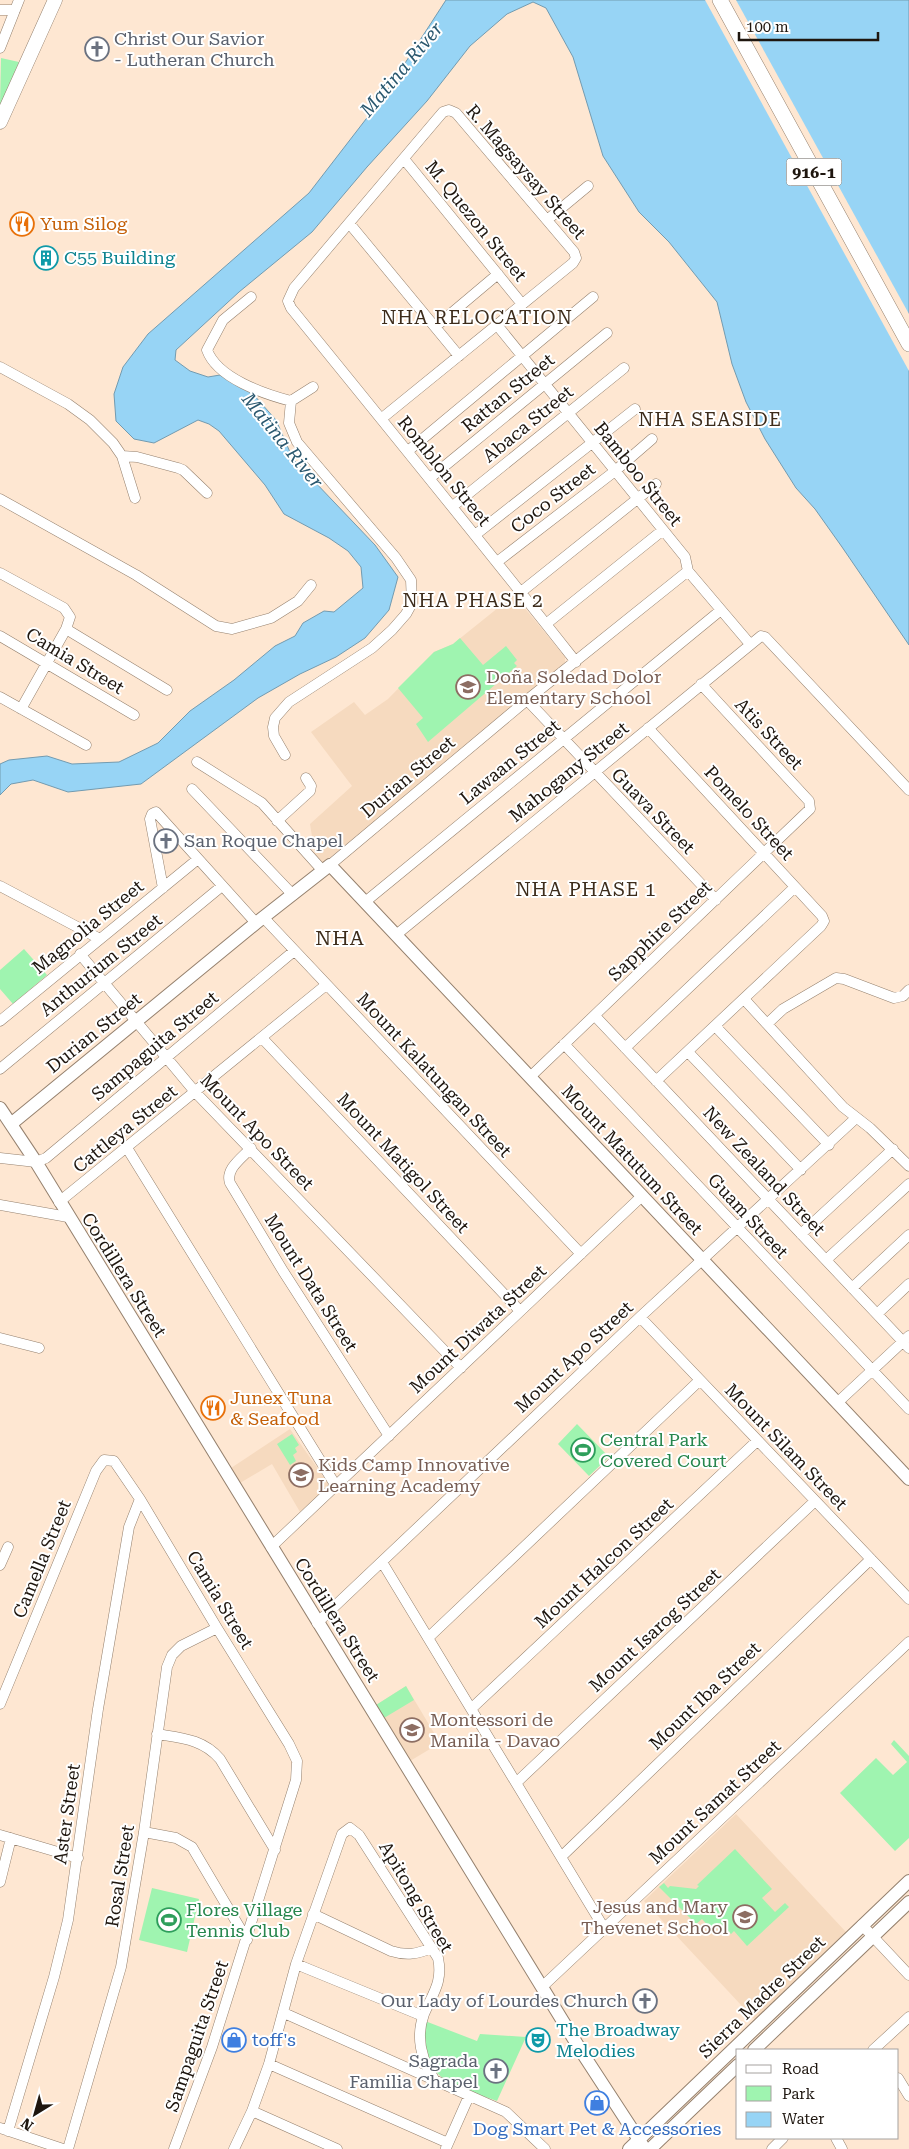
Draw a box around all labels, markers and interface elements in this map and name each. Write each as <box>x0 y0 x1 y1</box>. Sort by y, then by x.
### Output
scale bar <box>739 10 878 42</box>
water label: Matina River <box>355 17 448 122</box>
text: 100 m <box>746 18 789 36</box>
place label: Christ Our Savior - Lutheran Church <box>114 28 275 70</box>
church icon: Christ Our Savior - Lutheran Church <box>84 36 110 62</box>
street label: R. Magsaysay Street <box>462 100 591 243</box>
street label: M. Quezon Street <box>421 156 532 285</box>
road number: 916-1 <box>786 158 842 186</box>
restaurant icon: Yum Silog <box>9 211 35 237</box>
place label: Yum Silog <box>40 213 128 234</box>
building icon: C55 Building <box>33 245 59 271</box>
place label: C55 Building <box>64 247 176 268</box>
district label: NHA RELOCATION <box>381 306 573 329</box>
street label: Rattan Street <box>457 349 558 436</box>
street label: Abaca Street <box>478 381 577 466</box>
water label: Matina River <box>236 387 328 493</box>
district label: NHA SEASIDE <box>638 408 782 431</box>
street label: Romblon Street <box>394 411 495 530</box>
street label: Bamboo Street <box>590 417 687 530</box>
street label: Coco Street <box>506 458 599 537</box>
district label: NHA PHASE 2 <box>402 589 544 612</box>
street label: Camia Street <box>22 623 128 698</box>
place label: Doña Soledad Dolor Elementary School <box>486 666 661 708</box>
school or university icon: Doña Soledad Dolor Elementary School <box>455 674 481 700</box>
street label: Atis Street <box>731 694 808 774</box>
street label: Lawaan Street <box>455 715 564 808</box>
street label: Mahogany Street <box>505 717 633 826</box>
street label: Durian Street <box>357 731 459 822</box>
street label: Pomelo Street <box>700 761 799 864</box>
street label: Guava Street <box>607 763 700 858</box>
church icon: San Roque Chapel <box>153 828 179 854</box>
place label: San Roque Chapel <box>184 830 343 851</box>
street label: Magnolia Street <box>28 875 148 978</box>
street label: Sapphire Street <box>604 876 716 985</box>
district label: NHA PHASE 1 <box>515 878 657 901</box>
street label: Anthurium Street <box>36 909 166 1020</box>
district label: NHA <box>315 926 365 950</box>
street label: Sampaguita Street <box>87 986 222 1105</box>
street label: Durian Street <box>42 988 146 1077</box>
street label: Mount Kalatungan Street <box>353 988 516 1161</box>
street label: Mount Apo Street <box>196 1069 318 1194</box>
street label: Cattleya Street <box>69 1080 181 1177</box>
street label: Mount Matutum Street <box>557 1080 707 1239</box>
street label: Mount Matigol Street <box>333 1088 474 1237</box>
street label: New Zealand Street <box>699 1102 830 1240</box>
street label: Guam Street <box>704 1169 793 1263</box>
street label: Cordillera Street <box>78 1209 171 1341</box>
street label: Mount Data Street <box>261 1210 362 1356</box>
street label: Mount Diwata Street <box>405 1260 550 1397</box>
street label: Mount Apo Street <box>510 1296 637 1417</box>
street label: Mount Silam Street <box>721 1379 852 1514</box>
place label: Junex Tuna & Seafood <box>230 1387 332 1429</box>
restaurant icon: Junex Tuna & Seafood <box>200 1395 226 1421</box>
place label: Central Park Covered Court <box>600 1429 727 1471</box>
sports icon: Central Park Covered Court <box>570 1437 596 1463</box>
place label: Kids Camp Innovative Learning Academy <box>318 1454 510 1496</box>
school or university icon: Kids Camp Innovative Learning Academy <box>288 1462 314 1488</box>
street label: Mount Halcon Street <box>530 1493 677 1632</box>
street label: Camella Street <box>8 1496 75 1621</box>
street label: Camia Street <box>183 1547 258 1653</box>
street label: Cordillera Street <box>291 1554 384 1686</box>
street label: Mount Isarog Street <box>585 1563 725 1696</box>
street label: Mount Iba Street <box>645 1637 765 1754</box>
place label: Montessori de Manila - Davao <box>430 1709 560 1751</box>
school or university icon: Montessori de Manila - Davao <box>399 1717 425 1743</box>
street label: Mount Samat Street <box>645 1735 785 1868</box>
street label: Aster Street <box>49 1762 84 1866</box>
street label: Rosal Street <box>101 1823 138 1929</box>
street label: Apitong Street <box>375 1838 458 1956</box>
place label: Jesus and Mary Thevenet School <box>581 1896 728 1938</box>
place label: Flores Village Tennis Club <box>186 1899 303 1941</box>
school or university icon: Jesus and Mary Thevenet School <box>732 1904 758 1930</box>
sports icon: Flores Village Tennis Club <box>156 1907 182 1933</box>
street label: Sierra Madre Street <box>694 1931 829 2062</box>
street label: Sampaguita Street <box>161 1957 232 2114</box>
church icon: Our Lady of Lourdes Church <box>632 1988 658 2014</box>
place label: Our Lady of Lourdes Church <box>381 1990 628 2011</box>
place label: The Broadway Melodies <box>556 2019 680 2061</box>
shop icon: toff's <box>221 2027 247 2053</box>
theatre icon: The Broadway Melodies <box>525 2027 551 2053</box>
place label: toff's <box>252 2029 296 2050</box>
legend <box>736 2049 899 2139</box>
place label: Sagrada Familia Chapel <box>349 2050 478 2092</box>
church icon: Sagrada Familia Chapel <box>483 2058 509 2084</box>
text: Road <box>782 2060 819 2078</box>
text: Park <box>782 2085 816 2103</box>
north arrow <box>10 2089 60 2139</box>
shop icon: Dog Smart Pet & Accessories <box>584 2090 610 2116</box>
text: Water <box>782 2110 824 2128</box>
text: N <box>18 2115 36 2134</box>
place label: Dog Smart Pet & Accessories <box>473 2118 721 2139</box>

